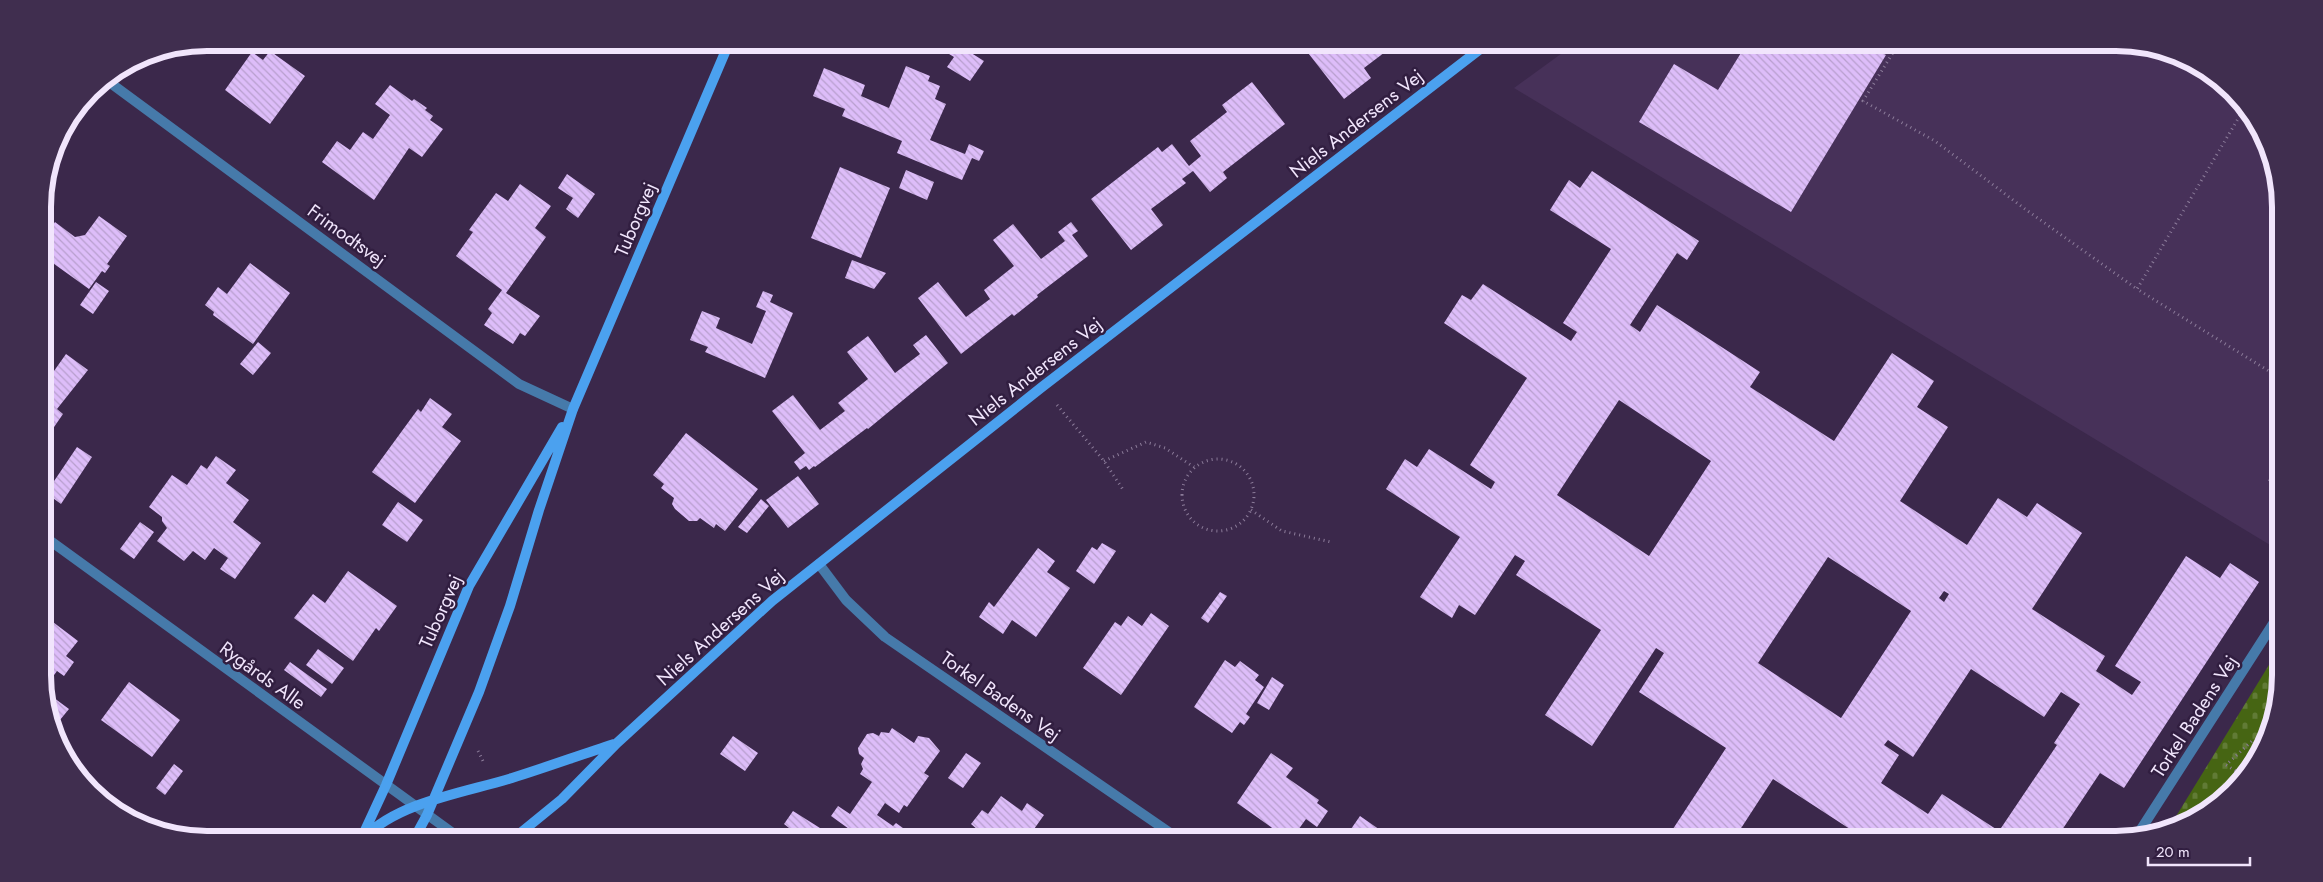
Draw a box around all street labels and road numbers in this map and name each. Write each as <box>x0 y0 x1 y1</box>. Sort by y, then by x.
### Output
street label: Niels Andersens Vej <box>1284 63 1429 184</box>
street label: Tuborgvej <box>608 178 663 260</box>
street label: Frimodtsvej <box>302 198 392 273</box>
street label: Niels Andersens Vej <box>963 311 1108 432</box>
street label: Niels Andersens Vej <box>651 563 790 692</box>
street label: Tuborgvej <box>412 570 469 652</box>
street label: Rygårds Alle <box>214 635 311 716</box>
street label: Torkel Badens Vej <box>935 645 1066 748</box>
street label: Torkel Badens Vej <box>2145 650 2244 783</box>

